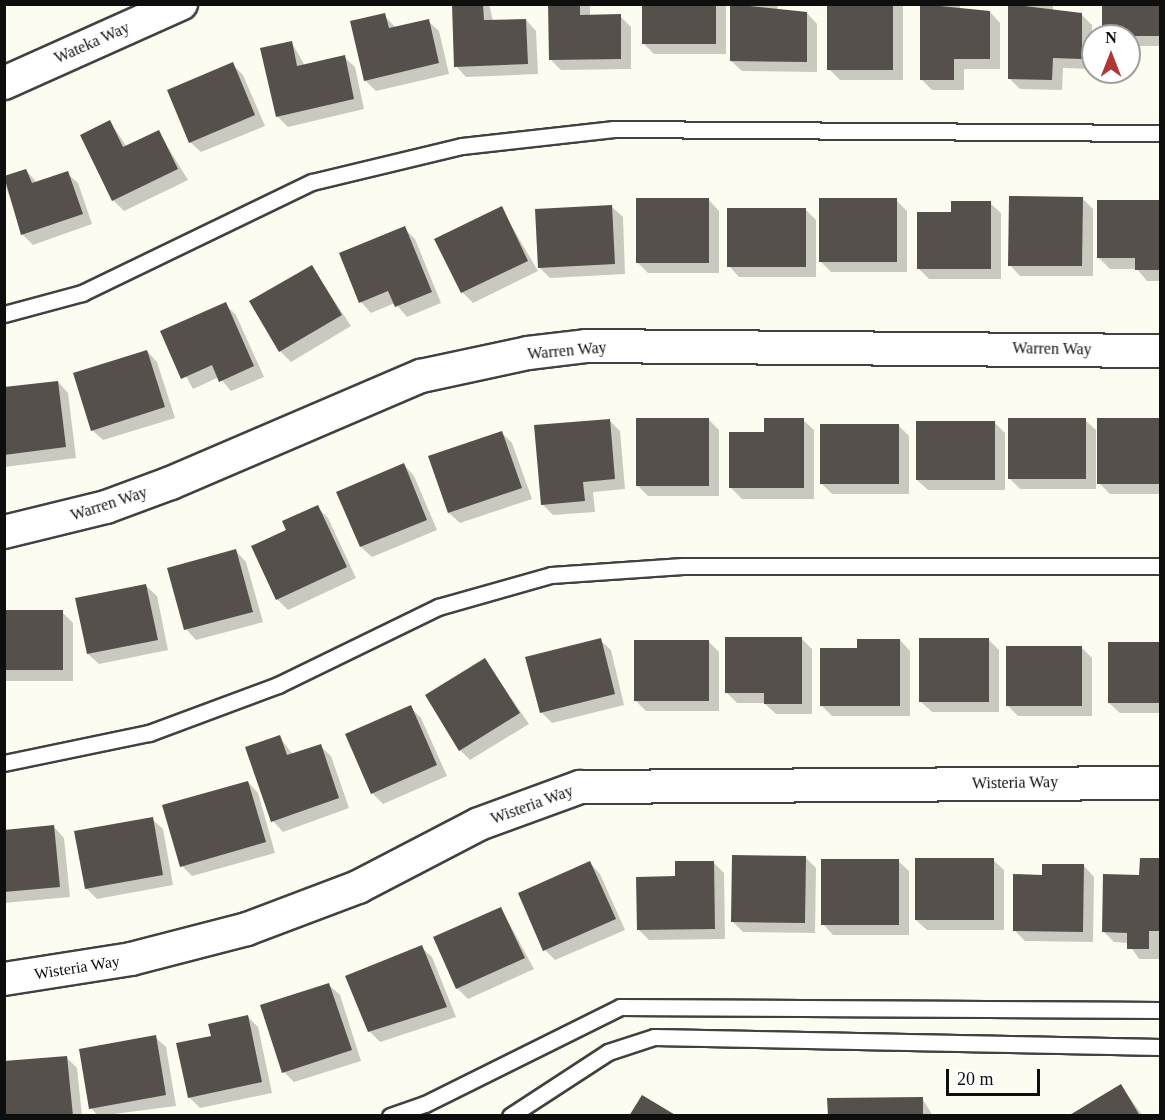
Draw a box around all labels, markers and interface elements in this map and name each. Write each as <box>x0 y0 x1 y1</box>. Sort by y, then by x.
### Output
street label: Wateka Way <box>51 18 133 68</box>
north arrow <box>1081 24 1141 84</box>
text: N <box>1105 29 1117 46</box>
street label: Warren Way <box>527 338 607 364</box>
street label: Warren Way <box>1012 339 1092 359</box>
street label: Warren Way <box>68 483 150 525</box>
street label: Wisteria Way <box>972 773 1058 793</box>
street label: Wisteria Way <box>488 781 576 829</box>
street label: Wisteria Way <box>33 952 121 984</box>
scale bar <box>949 1057 1044 1095</box>
text: 20 m <box>957 1069 994 1089</box>

